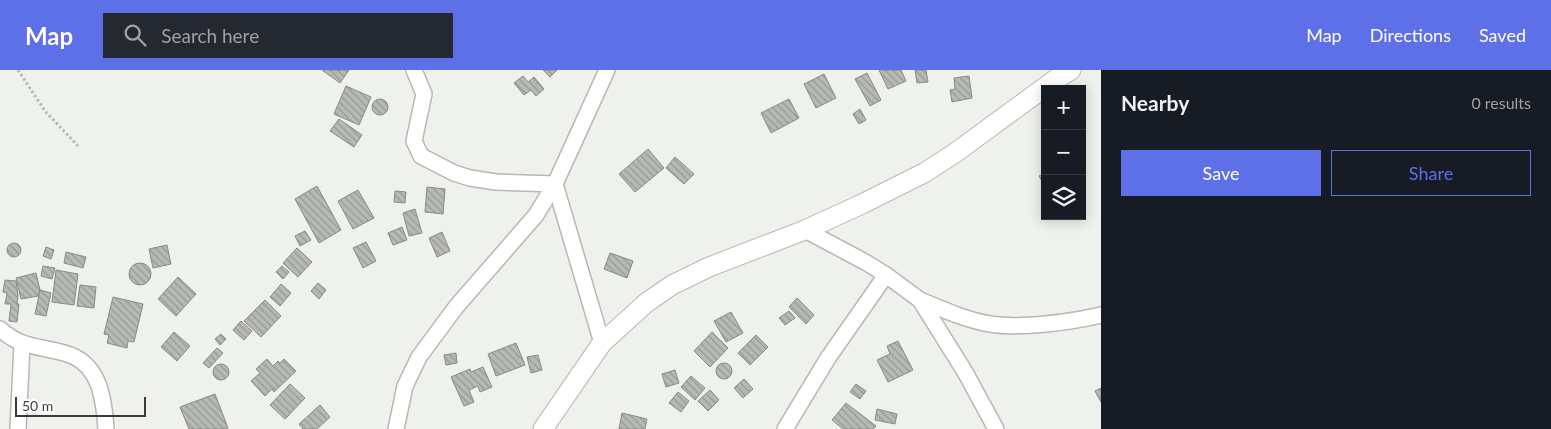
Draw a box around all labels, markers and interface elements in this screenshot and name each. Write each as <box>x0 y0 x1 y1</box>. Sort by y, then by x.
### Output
search box <box>103 13 453 58</box>
text: Map <box>25 21 73 50</box>
icon: search <box>121 21 149 49</box>
text: Search here <box>161 24 259 47</box>
text: Map <box>1306 24 1342 46</box>
text: Directions <box>1370 24 1451 46</box>
text: Saved <box>1479 24 1526 46</box>
map controls <box>1041 85 1086 220</box>
button: + <box>1041 85 1086 130</box>
text: Nearby <box>1121 90 1189 115</box>
text: 0 results <box>1471 93 1531 112</box>
button: − <box>1041 130 1086 175</box>
button: Save <box>1121 150 1321 196</box>
button: Share <box>1331 150 1531 196</box>
button: layers <box>1041 175 1086 220</box>
scale bar <box>15 394 146 417</box>
text: 50 m <box>22 397 53 414</box>

